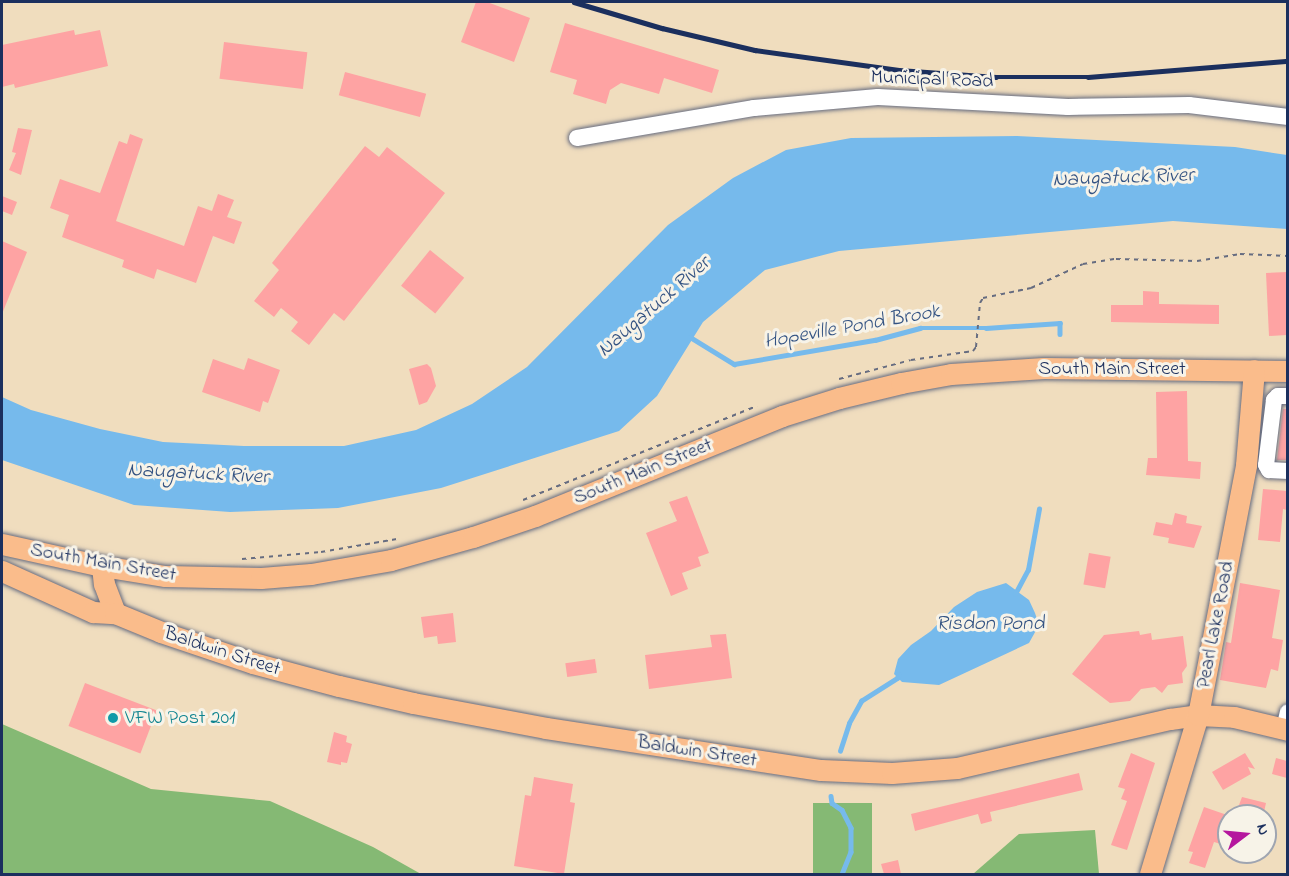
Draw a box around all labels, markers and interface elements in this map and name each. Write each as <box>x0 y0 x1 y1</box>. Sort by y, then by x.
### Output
street label: Municipal Road <box>870 66 994 94</box>
water label: Naugatuck River <box>1052 163 1194 193</box>
water label: Naugatuck River <box>592 251 716 363</box>
water label: Hopeville Pond Brook <box>762 299 942 355</box>
street label: South Main Street <box>1038 357 1186 381</box>
street label: South Main Street <box>570 433 716 511</box>
water label: Naugatuck River <box>127 458 269 490</box>
street label: South Main Street <box>28 538 178 588</box>
street label: Pearl Lake Road <box>1192 559 1240 691</box>
water label: Risdon Pond <box>936 611 1044 637</box>
street label: Baldwin Street <box>161 622 283 682</box>
place label: VFW Post 201 <box>125 706 235 730</box>
marker: VFW Post 201 <box>106 711 120 725</box>
street label: Baldwin Street <box>635 731 759 773</box>
north arrow <box>1217 804 1277 864</box>
text: N <box>1249 821 1275 838</box>

